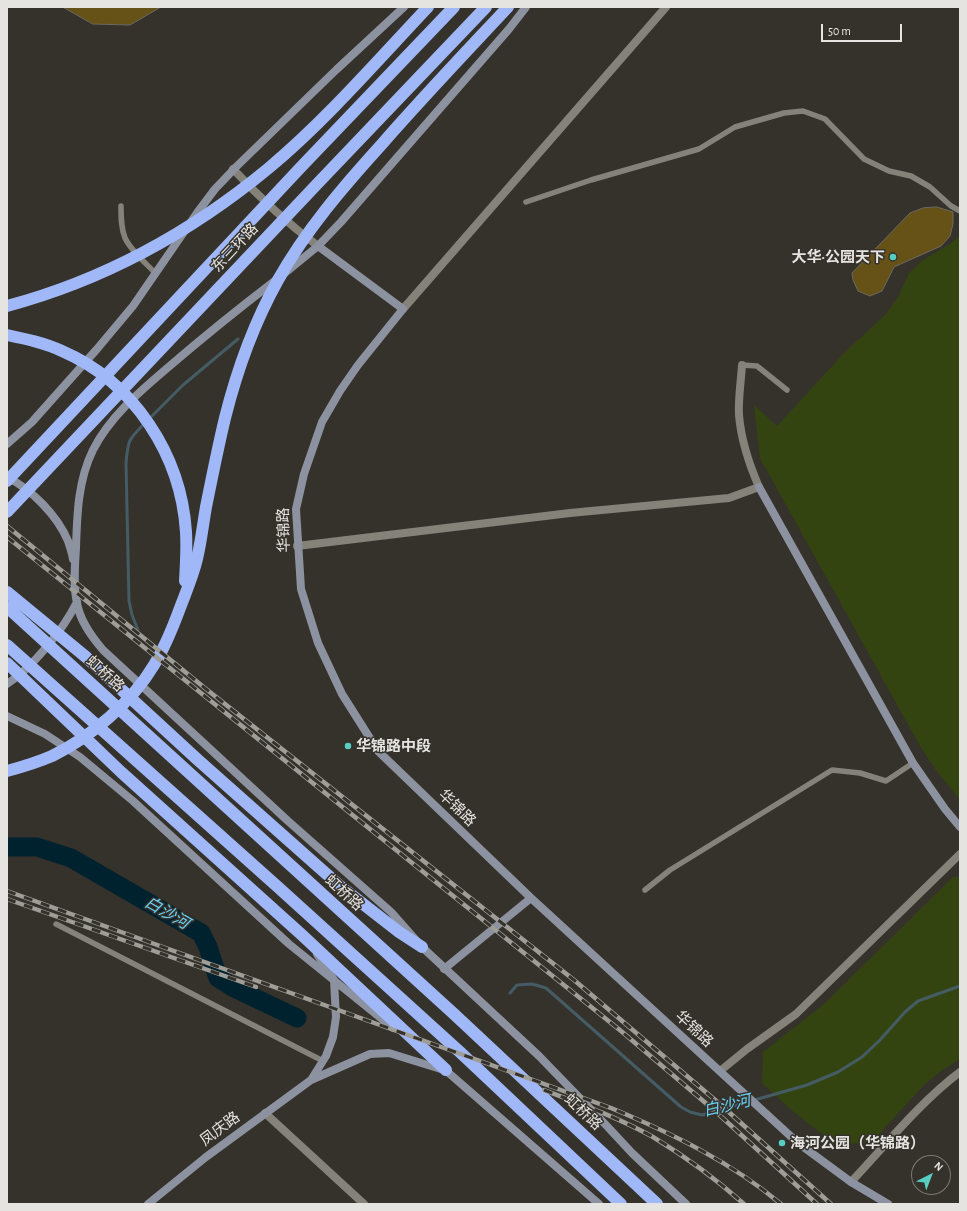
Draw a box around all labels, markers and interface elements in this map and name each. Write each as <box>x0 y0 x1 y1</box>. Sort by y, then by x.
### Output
scale bar <box>823 16 904 42</box>
text: 50 m <box>828 25 851 37</box>
street label: 东三环路 <box>208 220 262 276</box>
place label: 大华·公园天下 <box>792 248 885 266</box>
marker: 大华·公园天下 <box>888 252 898 262</box>
street label: 华锦路 <box>275 507 293 553</box>
street label: 虹桥路 <box>82 652 128 696</box>
place label: 华锦路中段 <box>356 737 431 755</box>
marker: 华锦路中段 <box>343 741 353 751</box>
street label: 华锦路 <box>435 786 479 830</box>
street label: 虹桥路 <box>321 871 367 915</box>
water label: 白沙河 <box>141 893 193 933</box>
street label: 华锦路 <box>671 1007 717 1051</box>
street label: 虹桥路 <box>560 1090 606 1134</box>
water label: 白沙河 <box>701 1091 753 1121</box>
street label: 凤庆路 <box>197 1108 243 1150</box>
place label: 海河公园（华锦路） <box>790 1134 925 1152</box>
marker: 海河公园（华锦路） <box>777 1138 787 1148</box>
north arrow <box>911 1155 951 1195</box>
text: N <box>932 1160 945 1173</box>

